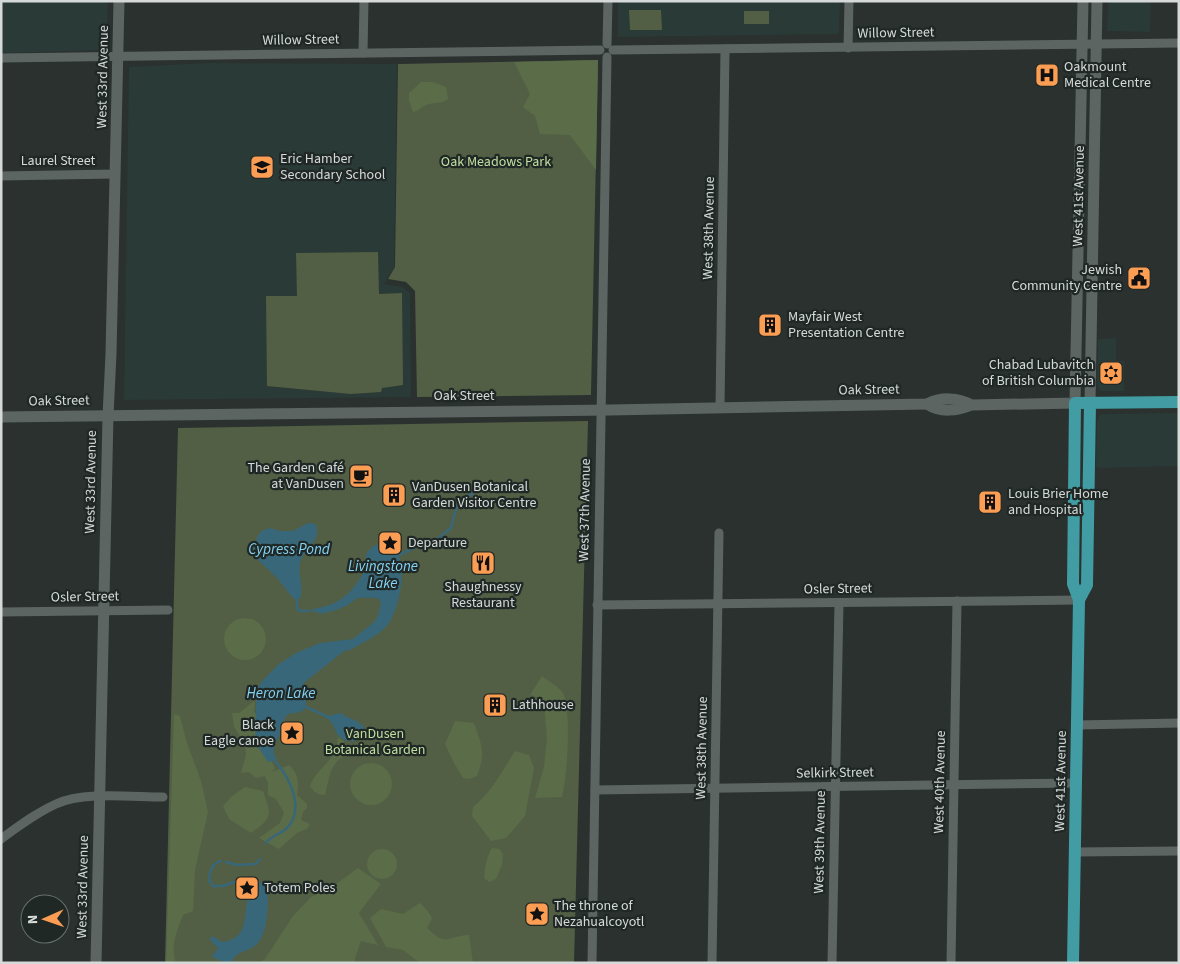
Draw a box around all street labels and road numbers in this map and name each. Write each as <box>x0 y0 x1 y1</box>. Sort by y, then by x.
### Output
street label: Willow Street <box>857 22 935 44</box>
street label: West 33rd Avenue <box>92 25 114 129</box>
street label: Willow Street <box>262 29 340 51</box>
street label: West 41st Avenue <box>1068 145 1090 247</box>
street label: Laurel Street <box>21 151 96 171</box>
street label: West 38th Avenue <box>698 176 720 280</box>
street label: Oak Street <box>838 379 900 401</box>
street label: Oak Street <box>433 386 495 406</box>
street label: Oak Street <box>28 390 90 412</box>
street label: West 33rd Avenue <box>80 430 102 534</box>
street label: West 37th Avenue <box>574 458 596 562</box>
street label: Osler Street <box>804 578 873 600</box>
street label: Osler Street <box>51 586 120 608</box>
street label: West 38th Avenue <box>691 696 713 800</box>
street label: West 40th Avenue <box>929 730 951 834</box>
street label: West 41st Avenue <box>1050 730 1072 832</box>
street label: Selkirk Street <box>796 762 874 784</box>
street label: West 39th Avenue <box>809 790 831 894</box>
street label: West 33rd Avenue <box>72 835 94 939</box>

